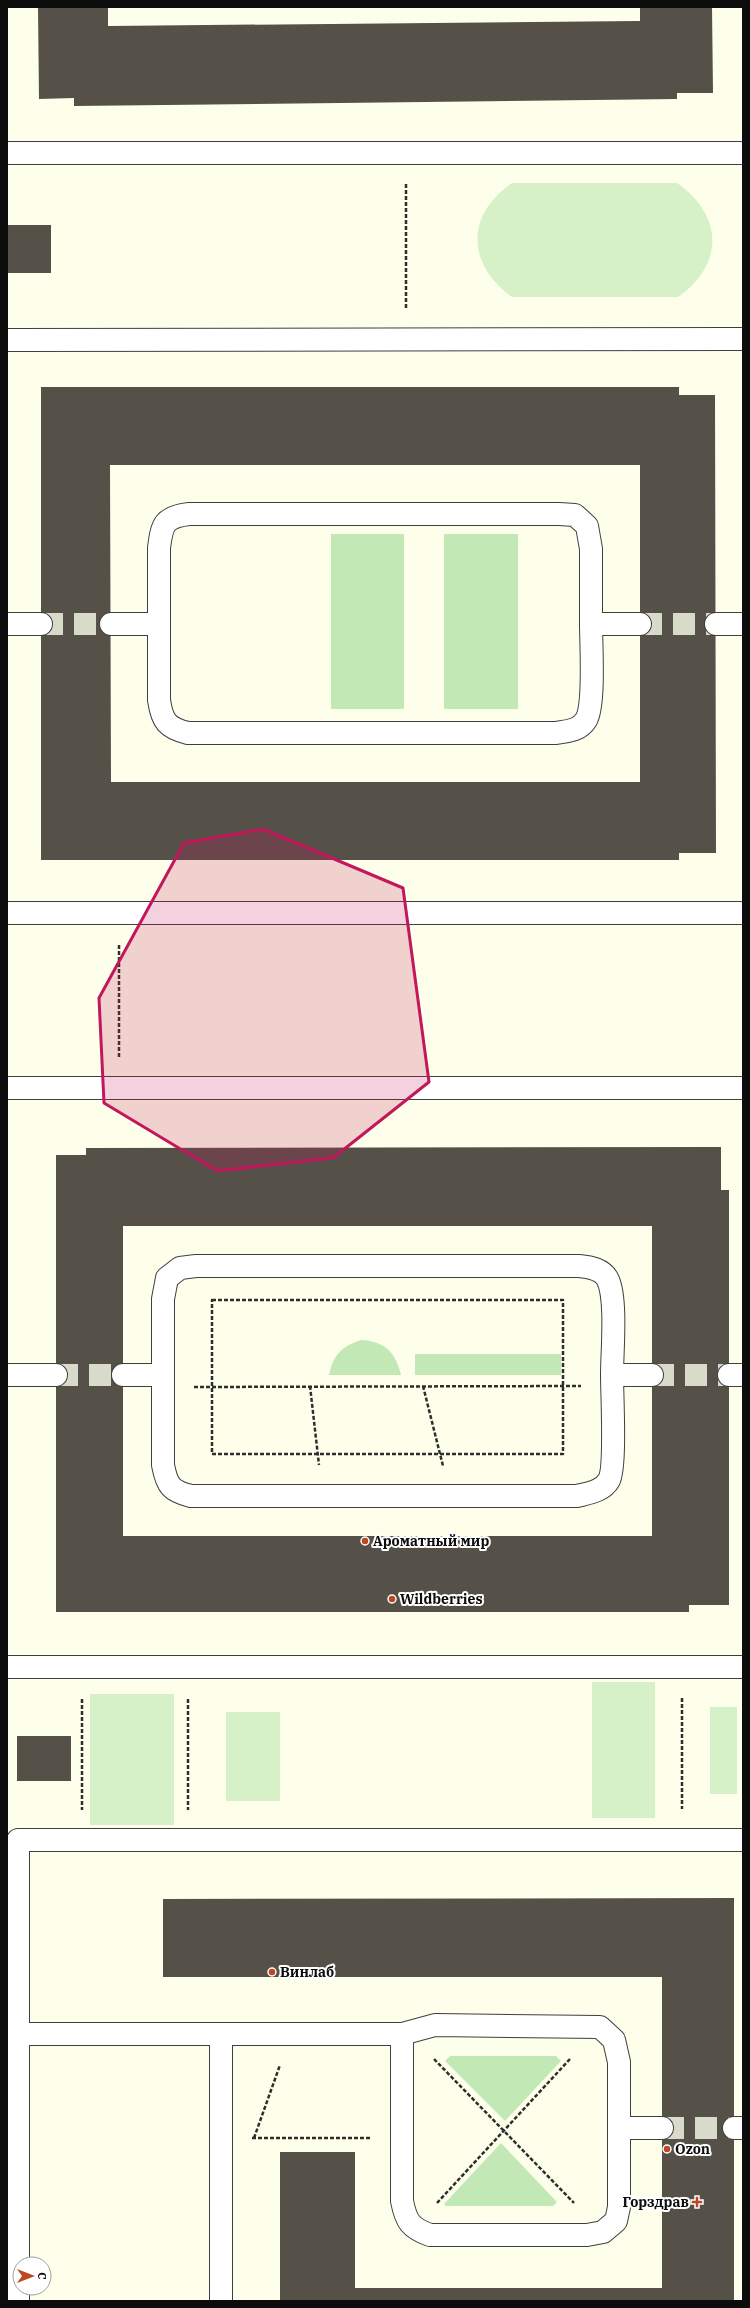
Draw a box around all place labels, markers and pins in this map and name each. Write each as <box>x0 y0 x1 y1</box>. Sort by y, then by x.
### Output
place label: Ароматный мир <box>373 1532 489 1550</box>
marker: Ароматный мир <box>360 1536 370 1546</box>
place label: Wildberries <box>400 1590 483 1608</box>
marker: Wildberries <box>387 1594 397 1604</box>
place label: Винлаб <box>280 1963 334 1981</box>
marker: Винлаб <box>267 1967 277 1977</box>
place label: Ozon <box>675 2140 710 2158</box>
marker: Ozon <box>662 2144 672 2154</box>
place label: Горздрав <box>622 2193 689 2211</box>
marker: Горздрав <box>692 2197 702 2207</box>

